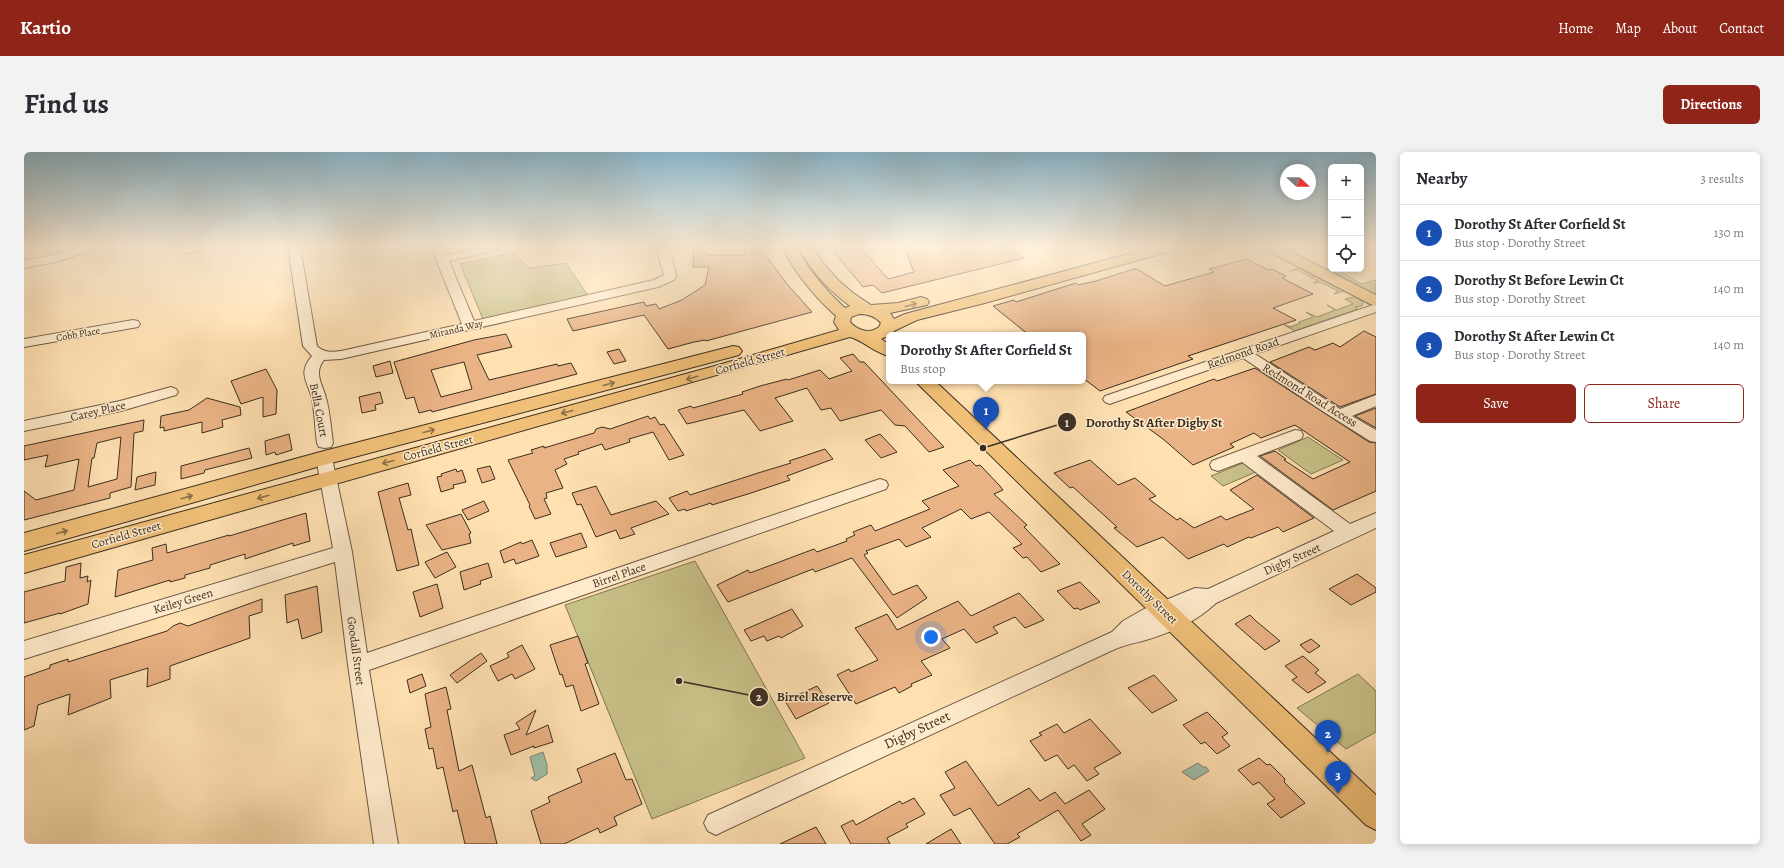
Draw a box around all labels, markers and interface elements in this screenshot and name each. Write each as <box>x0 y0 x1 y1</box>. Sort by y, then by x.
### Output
text: Kartio <box>20 15 71 41</box>
text: Home <box>1558 19 1593 38</box>
text: Map <box>1615 19 1641 38</box>
text: About <box>1663 19 1697 38</box>
text: Contact <box>1719 19 1764 38</box>
text: Find us <box>24 85 109 123</box>
button: Directions <box>1663 85 1760 124</box>
north arrow <box>1280 164 1316 200</box>
map controls <box>1328 164 1364 272</box>
button: + <box>1328 164 1364 200</box>
text: Nearby <box>1416 167 1467 190</box>
text: 3 results <box>1700 170 1744 187</box>
button: − <box>1328 200 1364 236</box>
text: Dorothy St After Corfield St <box>1454 214 1626 234</box>
text: 1 <box>1427 224 1431 241</box>
text: 130 m <box>1714 224 1744 241</box>
text: Bus stop · Dorothy Street <box>1454 234 1585 251</box>
button: locate <box>1328 236 1364 272</box>
text: Dorothy St Before Lewin Ct <box>1454 270 1624 290</box>
text: 2 <box>1426 280 1432 297</box>
text: 140 m <box>1713 280 1744 297</box>
text: Bus stop · Dorothy Street <box>1454 290 1585 307</box>
one-way arrow <box>904 301 917 308</box>
street label: Miranda Way <box>428 316 485 341</box>
street label: Cobb Place <box>55 324 101 344</box>
text: Dorothy St After Lewin Ct <box>1454 326 1615 346</box>
popup <box>886 332 1086 384</box>
street label: Redmond Road <box>1205 333 1282 373</box>
text: 3 <box>1426 336 1432 353</box>
text: 140 m <box>1713 336 1744 353</box>
text: Dorothy St After Corfield St <box>900 340 1072 360</box>
street label: Corfield Street <box>713 343 787 379</box>
text: Bus stop · Dorothy Street <box>1454 346 1585 363</box>
street label: Redmond Road Access <box>1259 359 1361 431</box>
text: Bus stop <box>900 360 946 377</box>
one-way arrow <box>686 374 699 382</box>
one-way arrow <box>603 380 616 387</box>
street label: Bella Court <box>306 382 332 438</box>
button: Save <box>1416 384 1576 423</box>
button: Share <box>1584 384 1744 423</box>
street label: Carey Place <box>69 397 127 425</box>
pin: 1 <box>973 397 999 430</box>
one-way arrow <box>561 409 574 416</box>
callout: Dorothy St After Digby St <box>1057 410 1230 435</box>
text: Dorothy St After Digby St <box>1086 414 1223 431</box>
text: 1 <box>1065 415 1070 431</box>
one-way arrow <box>423 427 436 434</box>
street label: Corfield Street <box>401 431 475 465</box>
one-way arrow <box>382 459 395 466</box>
one-way arrow <box>180 493 193 500</box>
one-way arrow <box>256 494 269 501</box>
street label: Corfield Street <box>89 517 163 553</box>
one-way arrow <box>55 528 68 535</box>
street label: Digby Street <box>1261 539 1323 579</box>
street label: Birrel Place <box>590 558 648 592</box>
street label: Dorothy Street <box>1118 566 1182 628</box>
street label: Keiley Green <box>151 584 215 618</box>
street label: Goodall Street <box>343 615 369 687</box>
your location <box>921 627 941 647</box>
callout: Birrel Reserve <box>749 684 862 709</box>
text: Birrel Reserve <box>777 688 853 705</box>
text: 2 <box>756 689 762 705</box>
street label: Digby Street <box>881 706 954 754</box>
pin: 2 <box>1315 720 1341 753</box>
pin: 3 <box>1325 761 1351 794</box>

